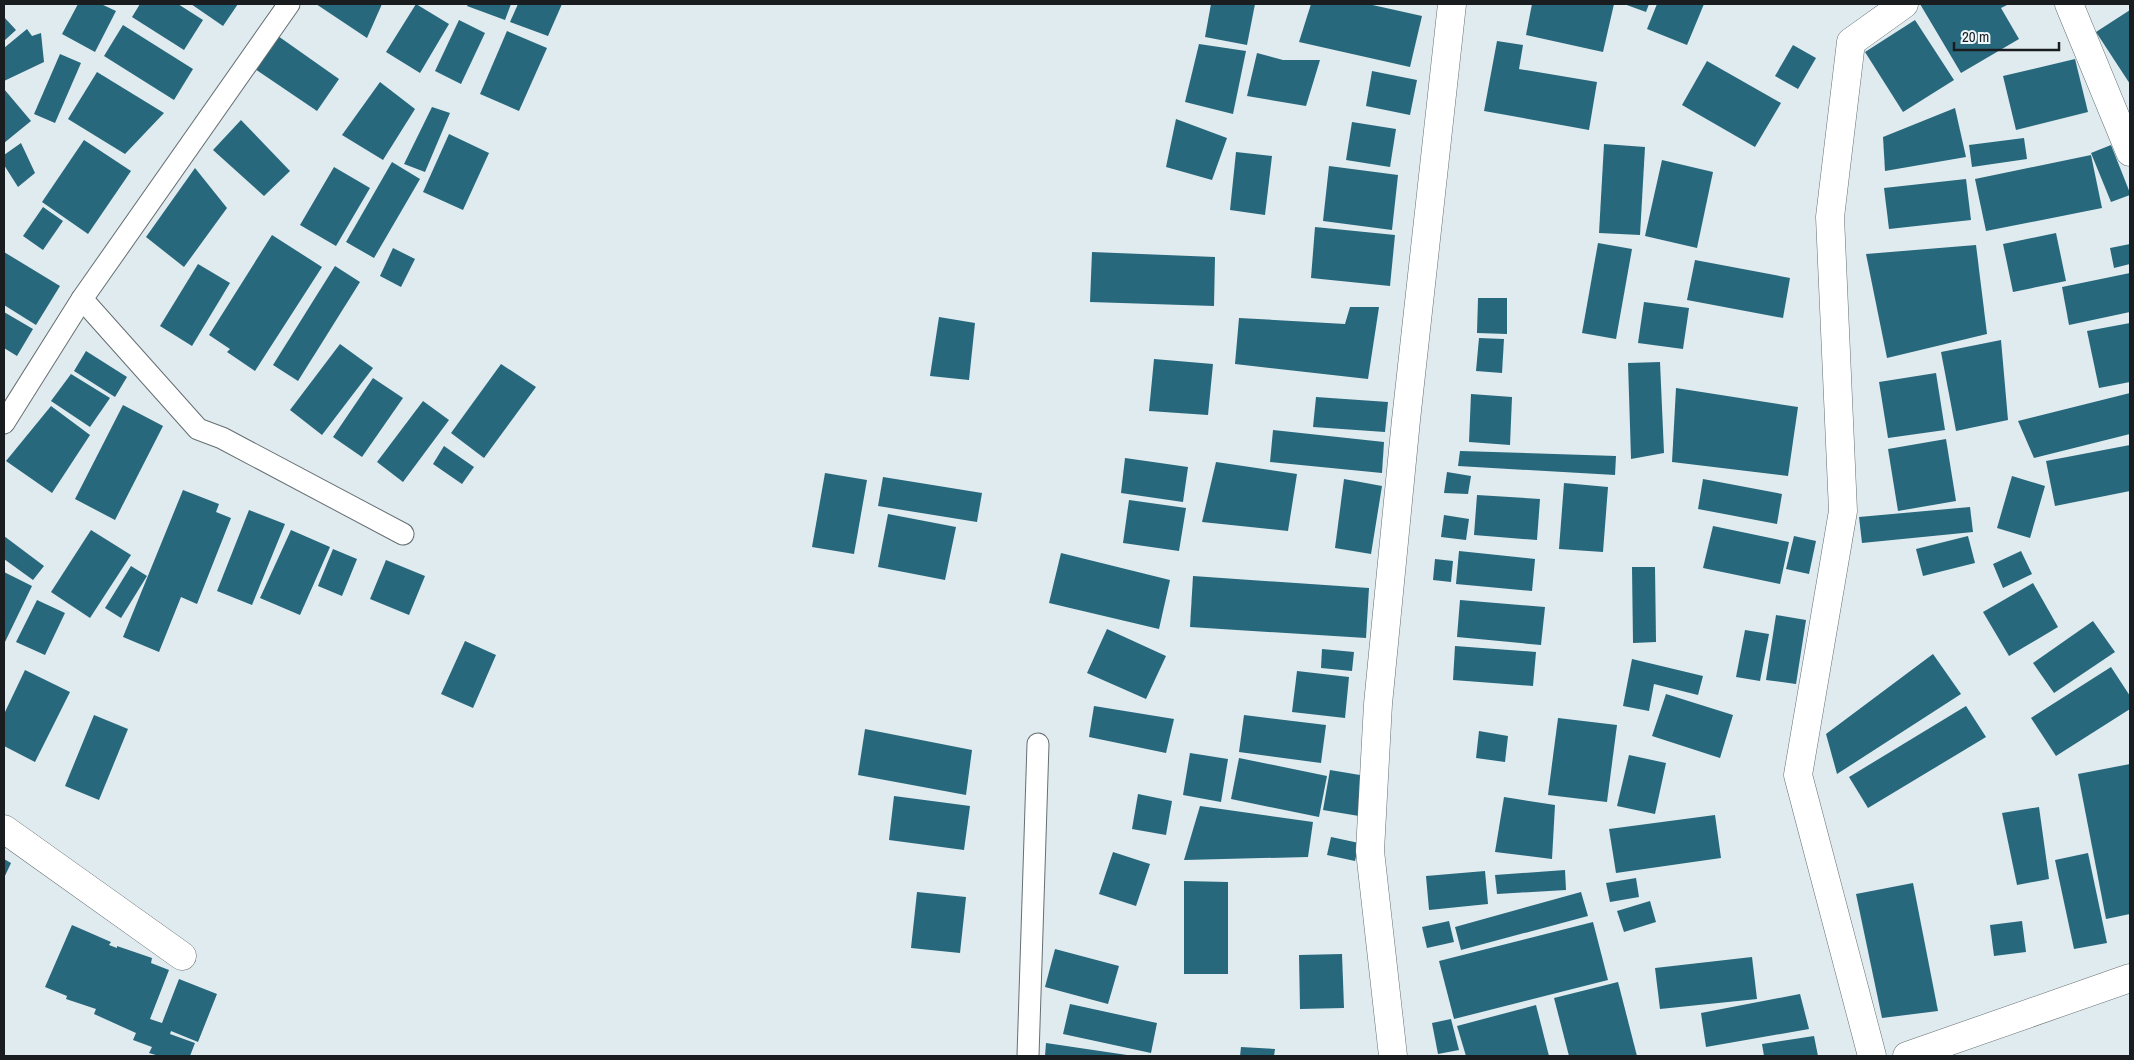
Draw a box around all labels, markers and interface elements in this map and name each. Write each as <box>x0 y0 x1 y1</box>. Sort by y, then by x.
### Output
scale bar <box>1954 20 2059 52</box>
text: 20 m <box>1962 26 1989 47</box>

